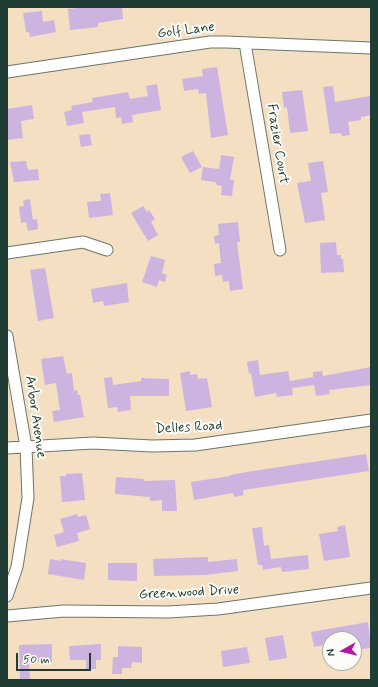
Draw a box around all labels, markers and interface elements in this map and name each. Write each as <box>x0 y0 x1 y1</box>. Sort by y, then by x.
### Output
street label: Golf Lane <box>156 19 216 43</box>
street label: Frazier Court <box>262 103 292 185</box>
street label: Arbor Avenue <box>21 375 49 459</box>
street label: Delles Road <box>155 418 223 438</box>
street label: Greenwood Drive <box>138 582 240 604</box>
north arrow <box>322 631 362 671</box>
scale bar <box>18 645 93 671</box>
text: N <box>324 648 339 657</box>
text: 50 m <box>23 652 50 668</box>

